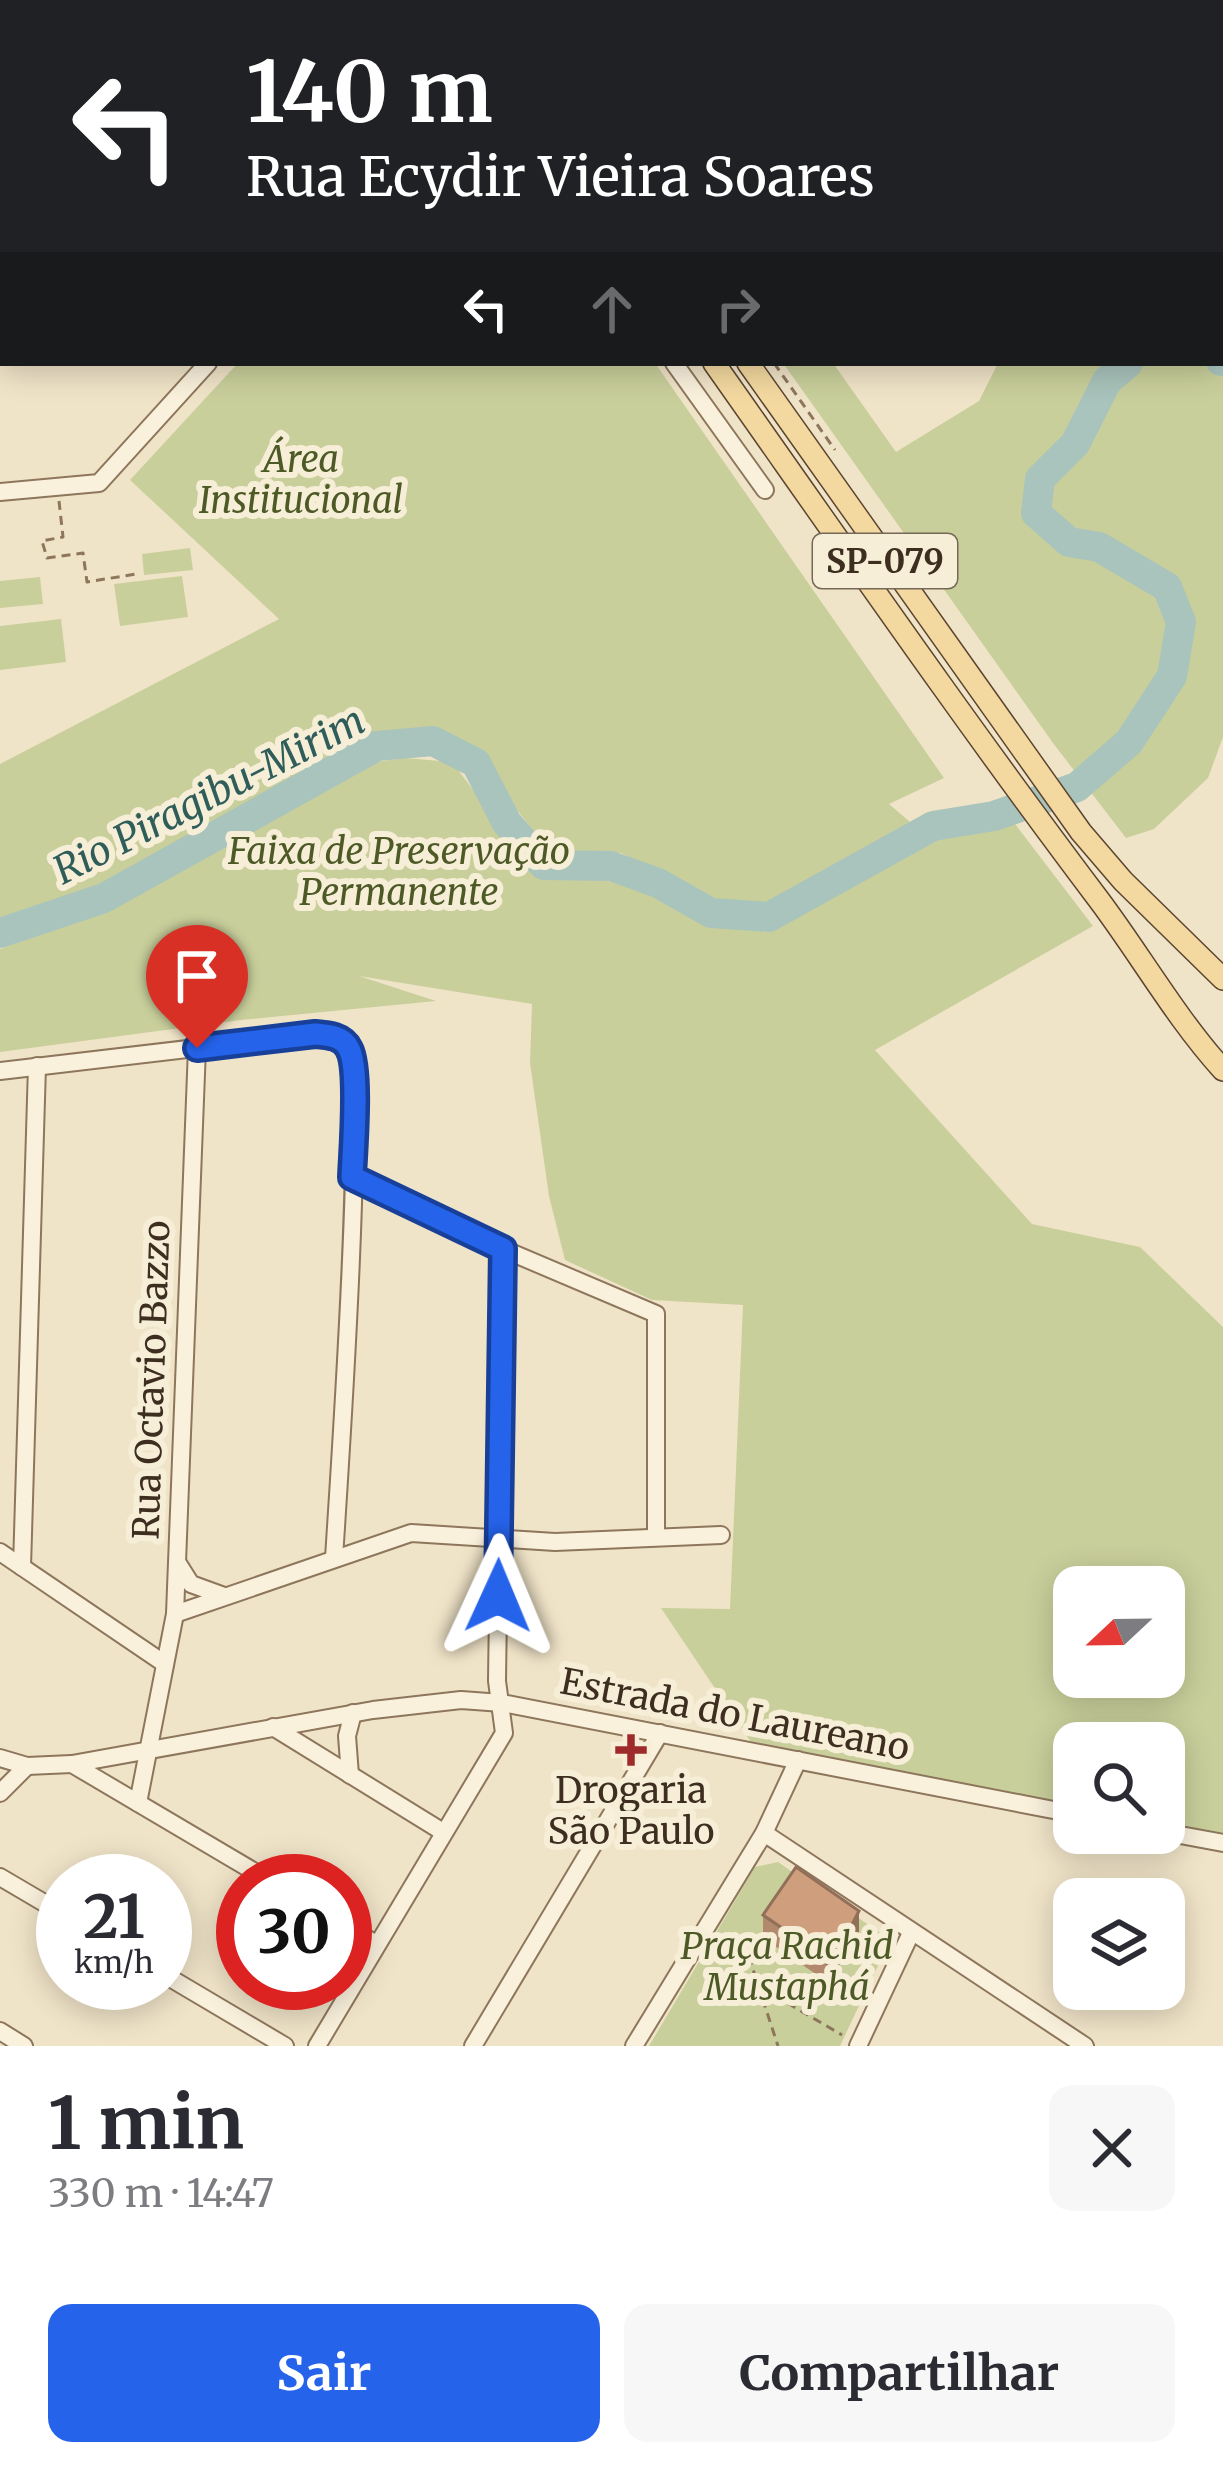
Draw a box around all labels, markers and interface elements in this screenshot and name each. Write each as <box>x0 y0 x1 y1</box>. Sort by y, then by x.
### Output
text: 140 m <box>246 39 493 145</box>
icon: left <box>48 48 204 204</box>
text: Rua Ecydir Vieira Soares <box>246 143 875 211</box>
icon: left <box>453 276 519 342</box>
icon: ahead <box>579 276 645 342</box>
icon: right <box>705 276 771 342</box>
park label: Área Institucional <box>199 436 403 523</box>
road number: SP-079 <box>813 534 957 588</box>
water label: Rio Piragibu-Mirim <box>45 696 373 895</box>
park label: Faixa de Preservação Permanente <box>227 829 570 915</box>
pin <box>146 925 248 1048</box>
icon: arrive <box>164 943 230 1009</box>
street label: Rua Octavio Bazzo <box>123 1220 180 1540</box>
position arrow <box>435 1533 561 1659</box>
north arrow <box>1053 1566 1185 1698</box>
map controls <box>1053 1566 1185 2010</box>
street label: Estrada do Laureano <box>557 1659 913 1770</box>
button: search <box>1053 1722 1185 1854</box>
marker: Drogaria São Paulo <box>618 1737 644 1763</box>
place label: Drogaria São Paulo <box>547 1768 715 1854</box>
speed limit sign: 30 <box>216 1854 372 2010</box>
button: layers <box>1053 1878 1185 2010</box>
text: 21 <box>83 1879 145 1954</box>
park label: Praça Rachid Mustaphá <box>681 1924 893 2010</box>
text: km/h <box>74 1943 154 1981</box>
text: 1 min <box>48 2078 244 2169</box>
button: close <box>1049 2085 1175 2211</box>
text: 330 m · 14:47 <box>48 2169 274 2218</box>
button: Sair <box>48 2304 600 2442</box>
button: Compartilhar <box>624 2304 1175 2442</box>

